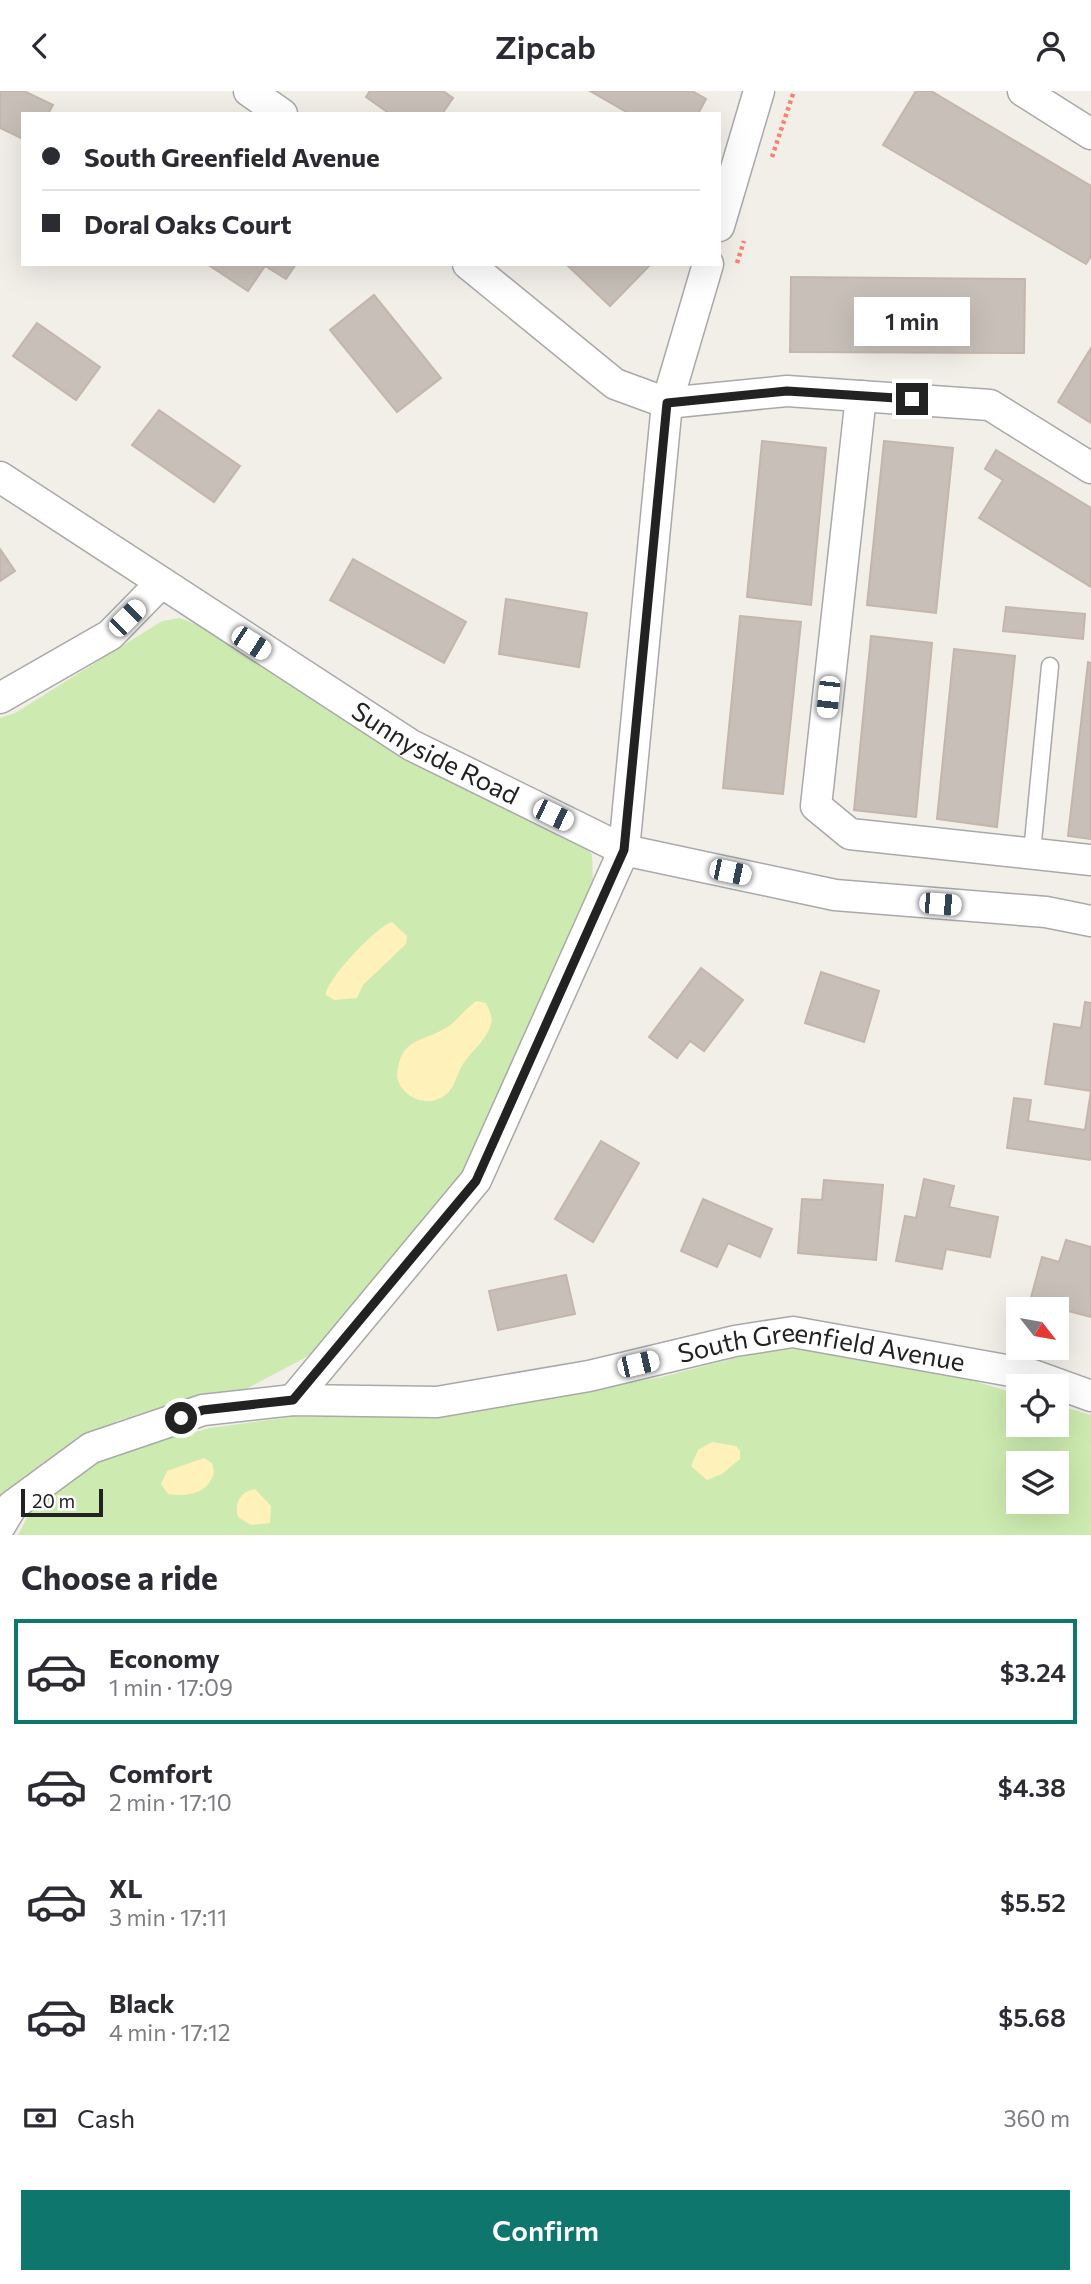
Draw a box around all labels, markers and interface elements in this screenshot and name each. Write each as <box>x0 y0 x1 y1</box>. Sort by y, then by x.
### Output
text: Zipcab <box>495 26 596 66</box>
icon: back <box>21 27 59 65</box>
icon: person <box>1032 27 1070 65</box>
text: South Greenfield Avenue <box>84 141 380 172</box>
text: Doral Oaks Court <box>84 208 292 239</box>
callout: 1 min <box>854 297 970 347</box>
text: 1 min <box>885 307 939 335</box>
route end <box>896 383 928 415</box>
car <box>105 596 150 640</box>
car <box>228 623 275 663</box>
car <box>816 675 841 719</box>
street label: Sunnyside Road <box>347 694 524 810</box>
car <box>530 796 577 834</box>
car <box>708 857 753 887</box>
car <box>919 892 962 916</box>
north arrow <box>1006 1297 1069 1360</box>
map controls <box>1006 1297 1069 1514</box>
street label: South Greenfield Avenue <box>675 1315 968 1377</box>
car <box>616 1349 661 1379</box>
button: locate <box>1006 1374 1069 1437</box>
route start <box>165 1402 197 1434</box>
button: layers <box>1006 1451 1069 1514</box>
scale bar <box>21 1486 103 1518</box>
text: 20 m <box>32 1489 75 1512</box>
text: Choose a ride <box>21 1557 218 1597</box>
icon: car <box>25 1640 88 1703</box>
text: Economy <box>109 1642 220 1673</box>
text: $3.24 <box>1000 1656 1066 1687</box>
text: 1 min · 17:09 <box>109 1673 233 1701</box>
icon: car <box>25 1755 88 1818</box>
text: Comfort <box>109 1757 212 1788</box>
text: $4.38 <box>998 1771 1066 1802</box>
text: 2 min · 17:10 <box>109 1788 232 1816</box>
icon: car <box>25 1870 88 1933</box>
text: XL <box>109 1872 143 1903</box>
text: $5.52 <box>1000 1886 1066 1917</box>
text: 3 min · 17:11 <box>109 1903 227 1931</box>
icon: car <box>25 1985 88 2048</box>
text: Black <box>109 1987 175 2018</box>
text: $5.68 <box>998 2001 1066 2032</box>
text: 4 min · 17:12 <box>109 2018 231 2046</box>
icon: cash <box>21 2099 59 2137</box>
text: Cash <box>77 2102 135 2133</box>
text: 360 m <box>1003 2104 1070 2132</box>
button: Confirm <box>21 2190 1070 2270</box>

